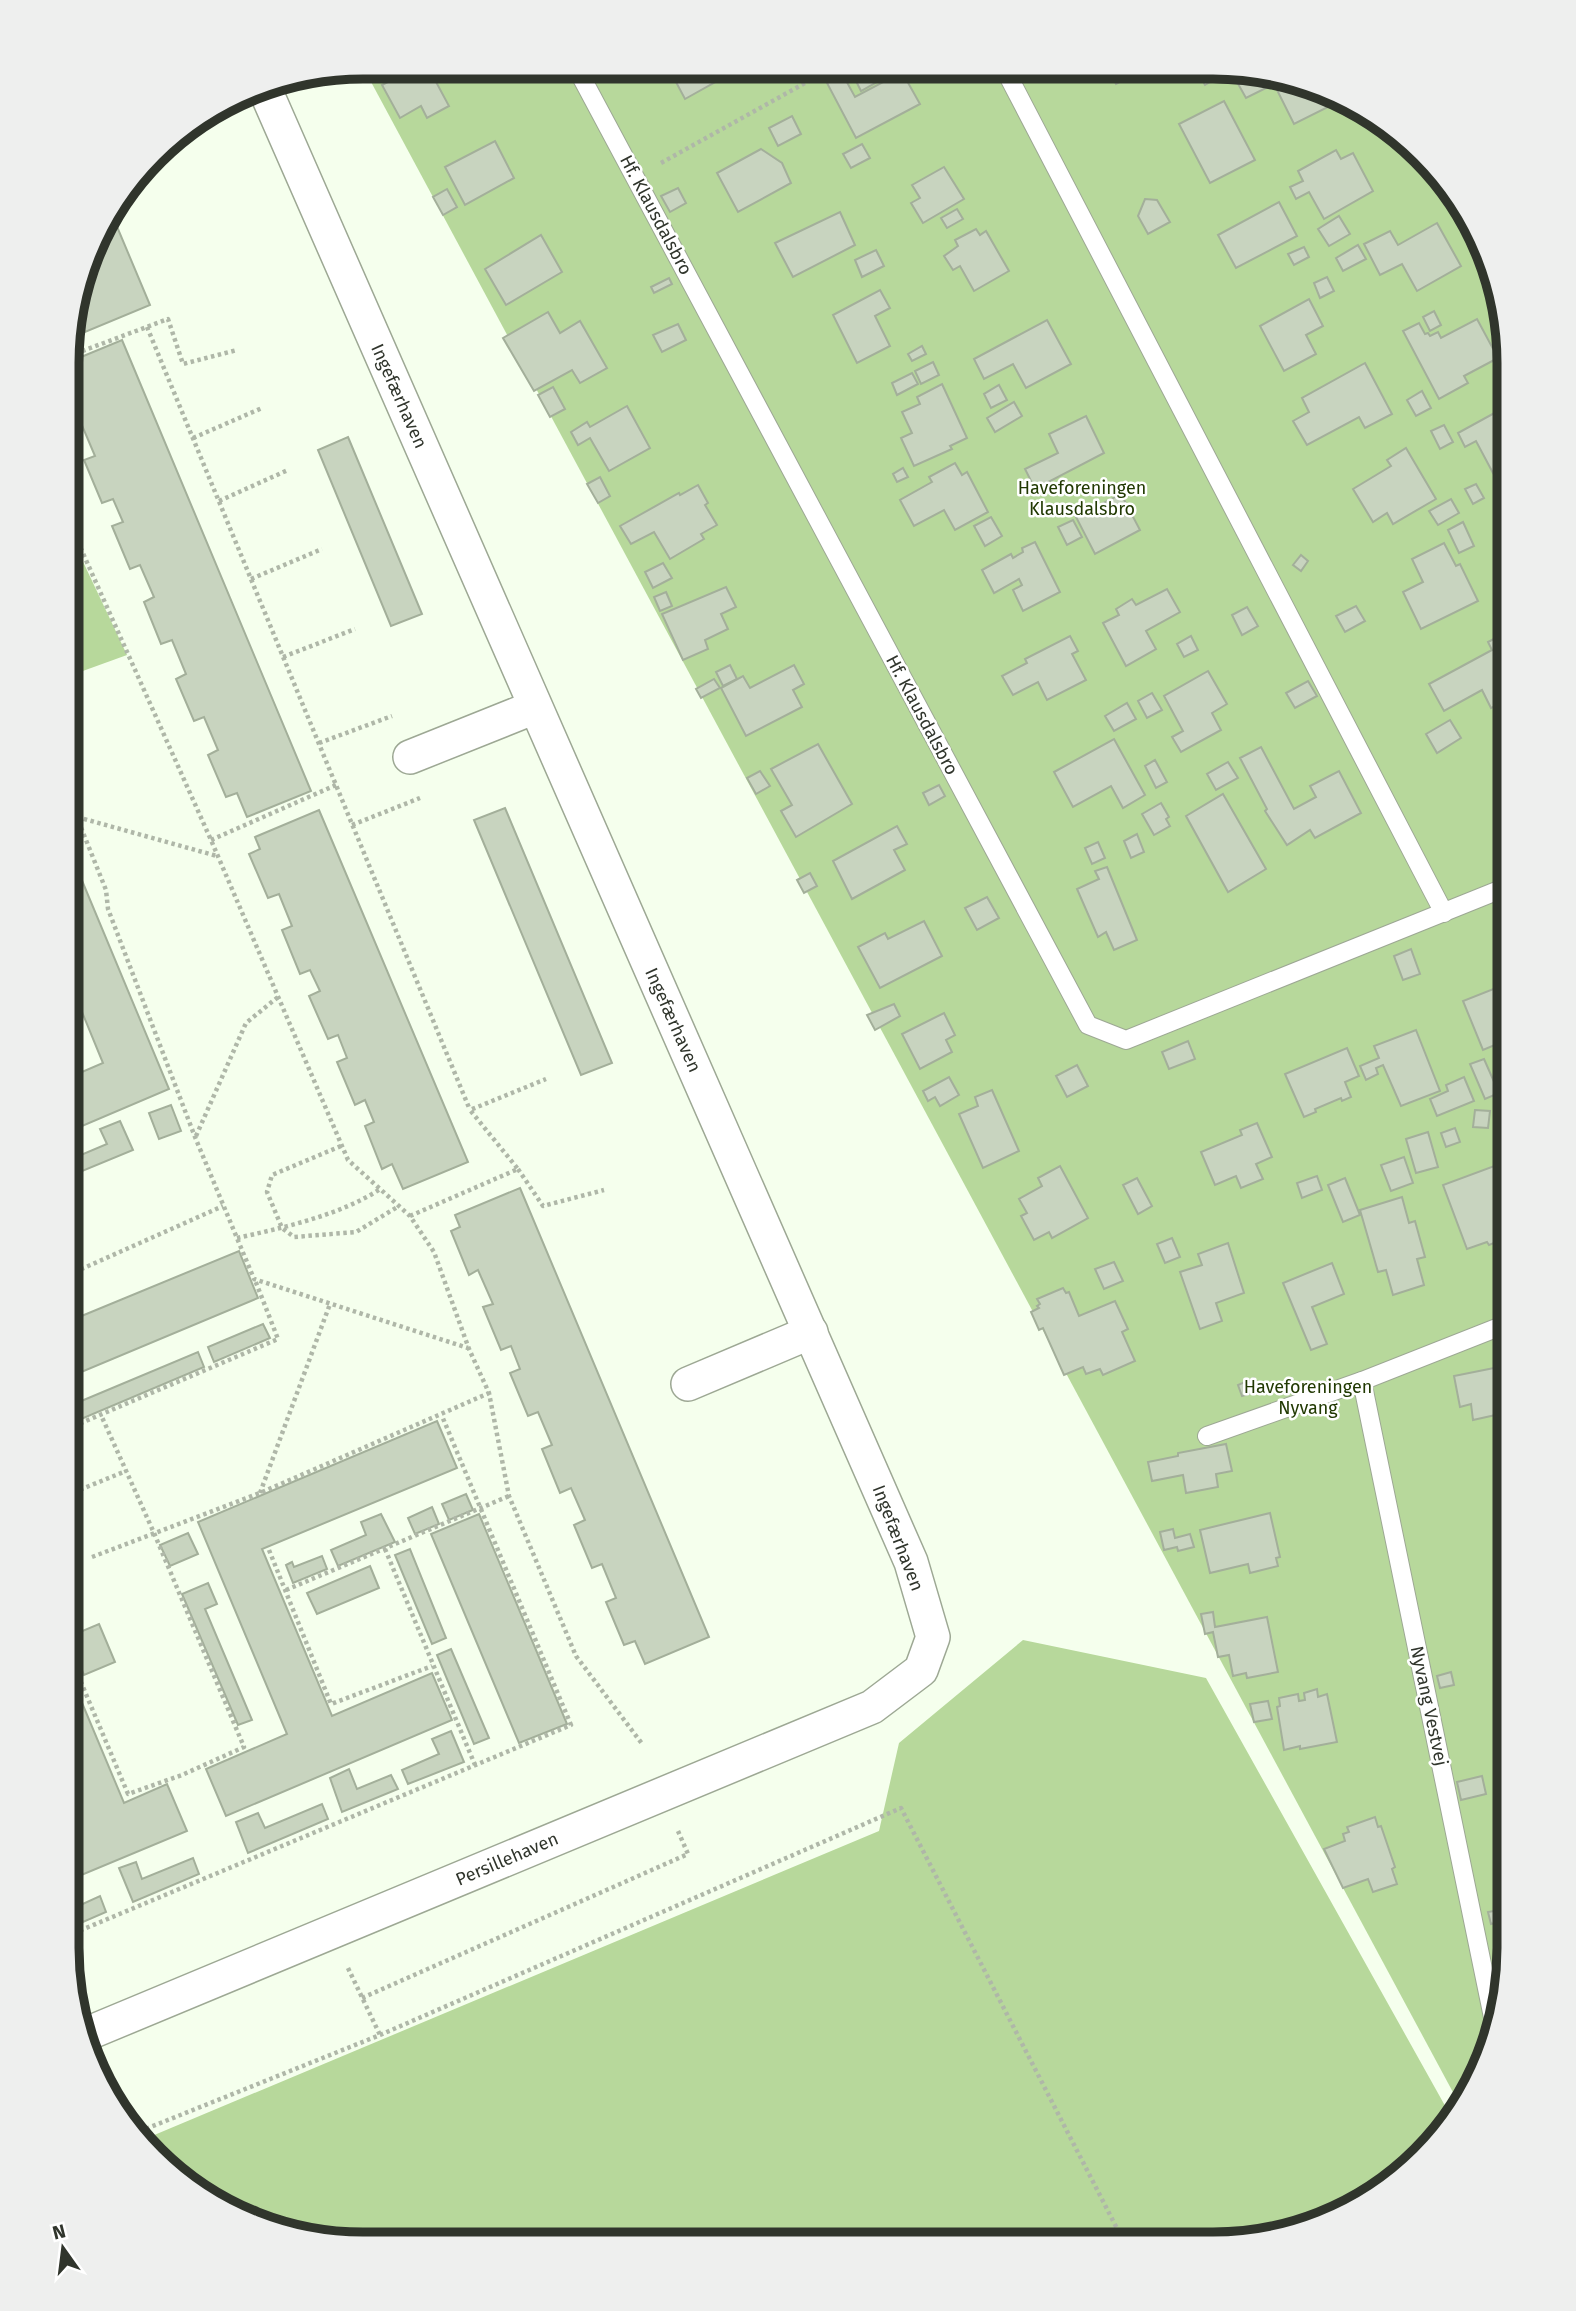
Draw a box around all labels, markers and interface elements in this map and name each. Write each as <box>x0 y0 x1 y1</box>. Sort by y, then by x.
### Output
street label: Hf. Klausdalsbro <box>615 151 697 279</box>
street label: Ingefærhaven <box>366 340 432 452</box>
park label: Haveforeningen Klausdalsbro <box>1018 477 1146 520</box>
street label: Hf. Klausdalsbro <box>881 651 963 779</box>
street label: Ingefærhaven <box>640 964 706 1076</box>
park label: Haveforeningen Nyvang <box>1244 1376 1372 1419</box>
street label: Ingefærhaven <box>868 1482 928 1594</box>
street label: Nyvang Vestvej <box>1406 1644 1452 1768</box>
street label: Persillehaven <box>452 1828 562 1890</box>
north arrow <box>28 2213 98 2283</box>
text: N <box>50 2219 68 2245</box>

